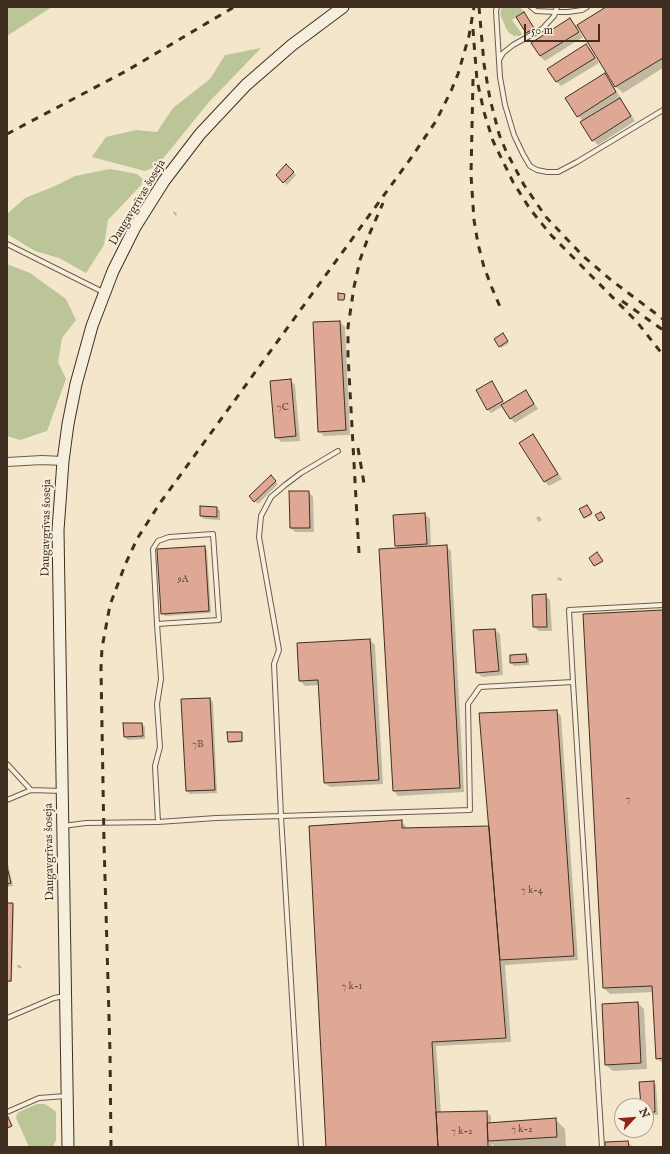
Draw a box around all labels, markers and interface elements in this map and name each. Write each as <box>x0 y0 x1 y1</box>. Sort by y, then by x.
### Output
scale bar <box>526 16 602 42</box>
text: 50 m <box>531 23 553 38</box>
street label: Daugavgrīvas šoseja <box>107 157 169 249</box>
house number: 7C <box>277 402 289 414</box>
street label: Daugavgrīvas šoseja <box>39 479 55 577</box>
house number: 9A <box>177 574 189 586</box>
house number: 7B <box>192 739 204 751</box>
house number: 7 <box>626 794 630 806</box>
street label: Daugavgrīvas šoseja <box>42 803 58 901</box>
house number: 7 k-4 <box>521 885 543 897</box>
house number: 7 k-1 <box>342 981 362 993</box>
north arrow <box>614 1098 654 1138</box>
text: N <box>636 1106 652 1121</box>
house number: 7 k-2 <box>511 1124 533 1136</box>
house number: 7 k-2 <box>451 1126 473 1138</box>

